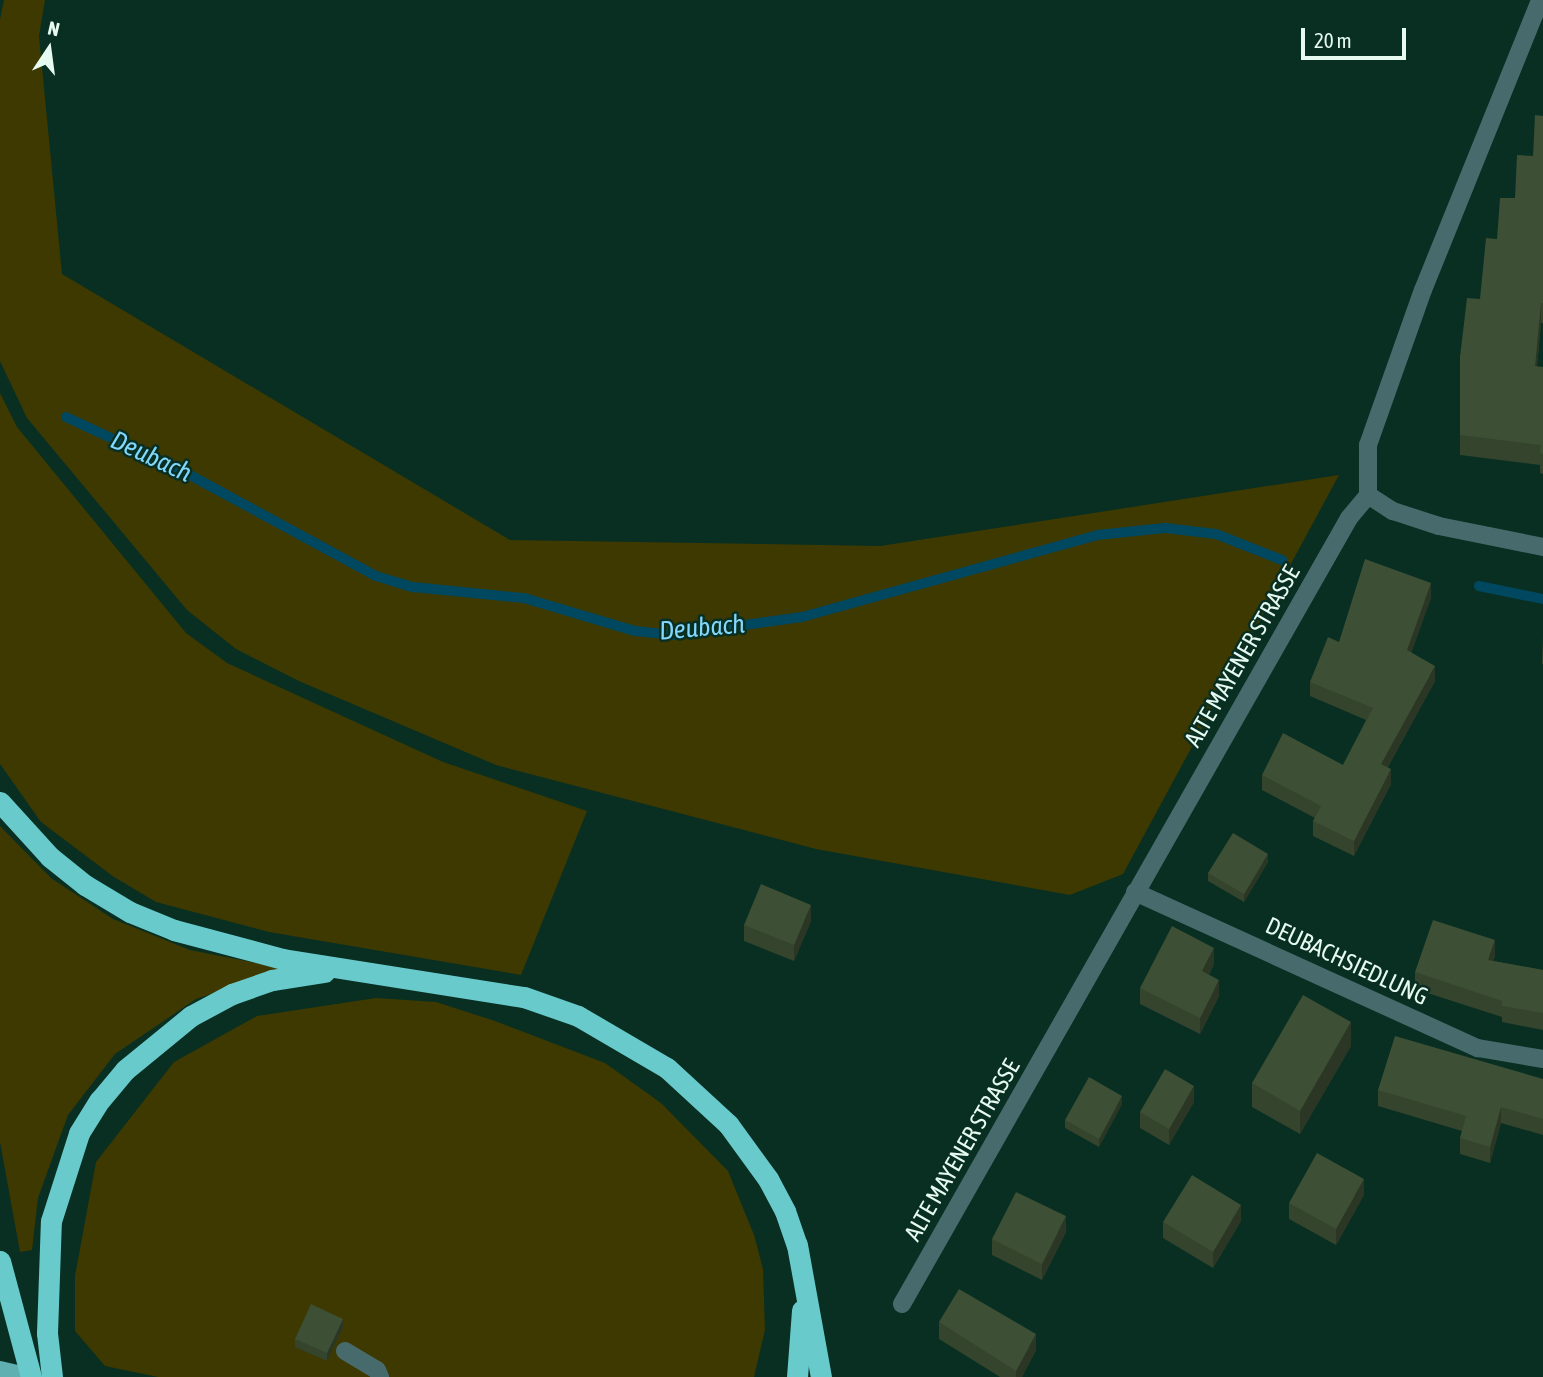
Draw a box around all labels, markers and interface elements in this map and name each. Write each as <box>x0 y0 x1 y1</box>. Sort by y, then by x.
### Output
north arrow <box>14 14 84 84</box>
scale bar <box>1305 14 1410 58</box>
text: N <box>46 17 62 41</box>
text: 20 m <box>1314 28 1352 52</box>
water label: Deubach <box>106 425 196 489</box>
street label: ALTE MAYENER STRASSE <box>1178 560 1306 752</box>
water label: Deubach <box>658 609 746 647</box>
street label: DEUBACHSIEDLUNG <box>1261 911 1433 1011</box>
street label: ALTE MAYENER STRASSE <box>898 1054 1026 1246</box>

